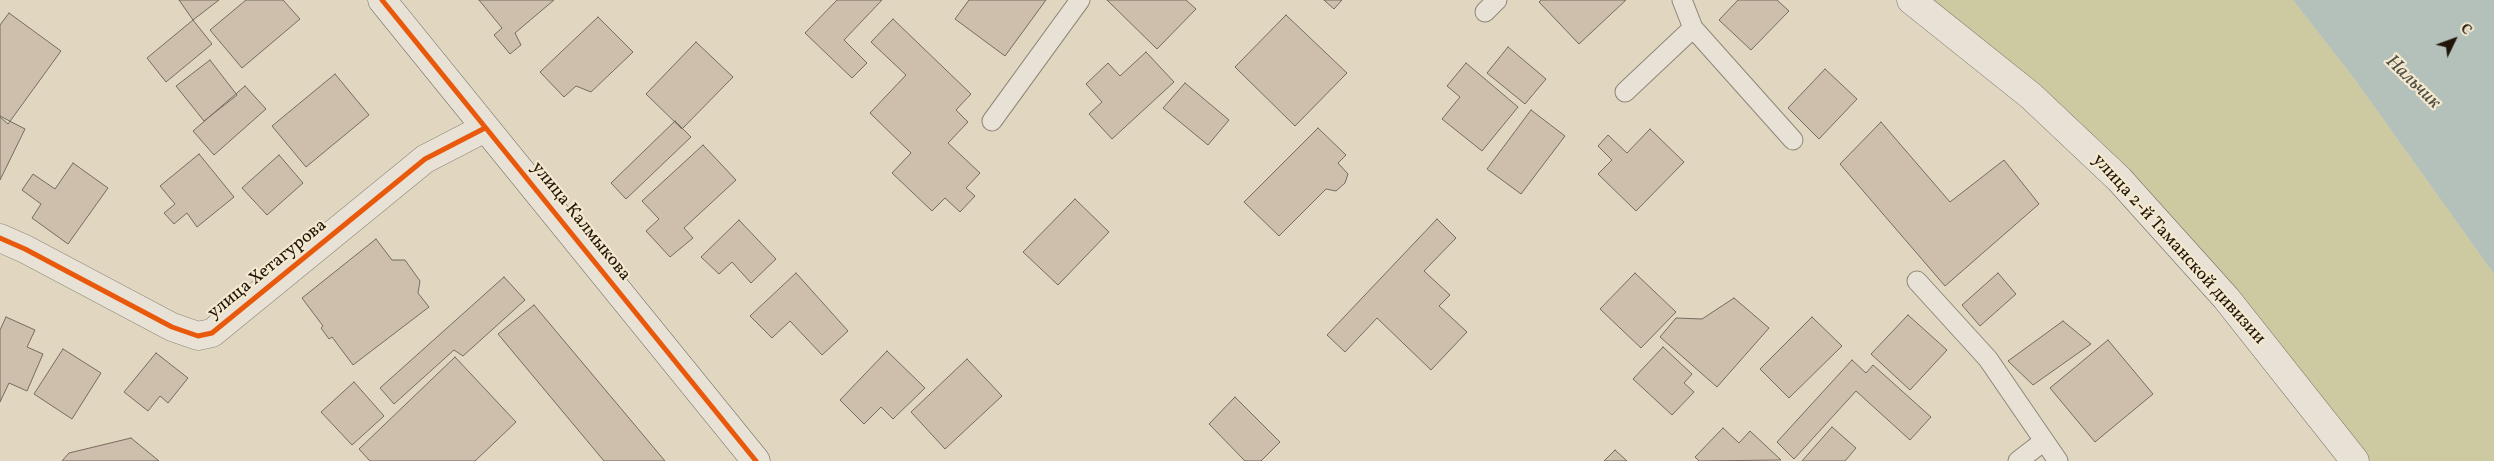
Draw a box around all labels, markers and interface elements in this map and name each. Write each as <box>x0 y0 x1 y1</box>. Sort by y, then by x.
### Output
north arrow <box>2429 15 2479 65</box>
text: С <box>2455 20 2476 39</box>
water label: Нальчик <box>2380 51 2444 115</box>
street label: улица 2-й Таманской дивизии <box>2087 150 2269 350</box>
street label: улица Калмыкова <box>525 158 635 286</box>
street label: улица Хетагурова <box>204 215 332 325</box>

